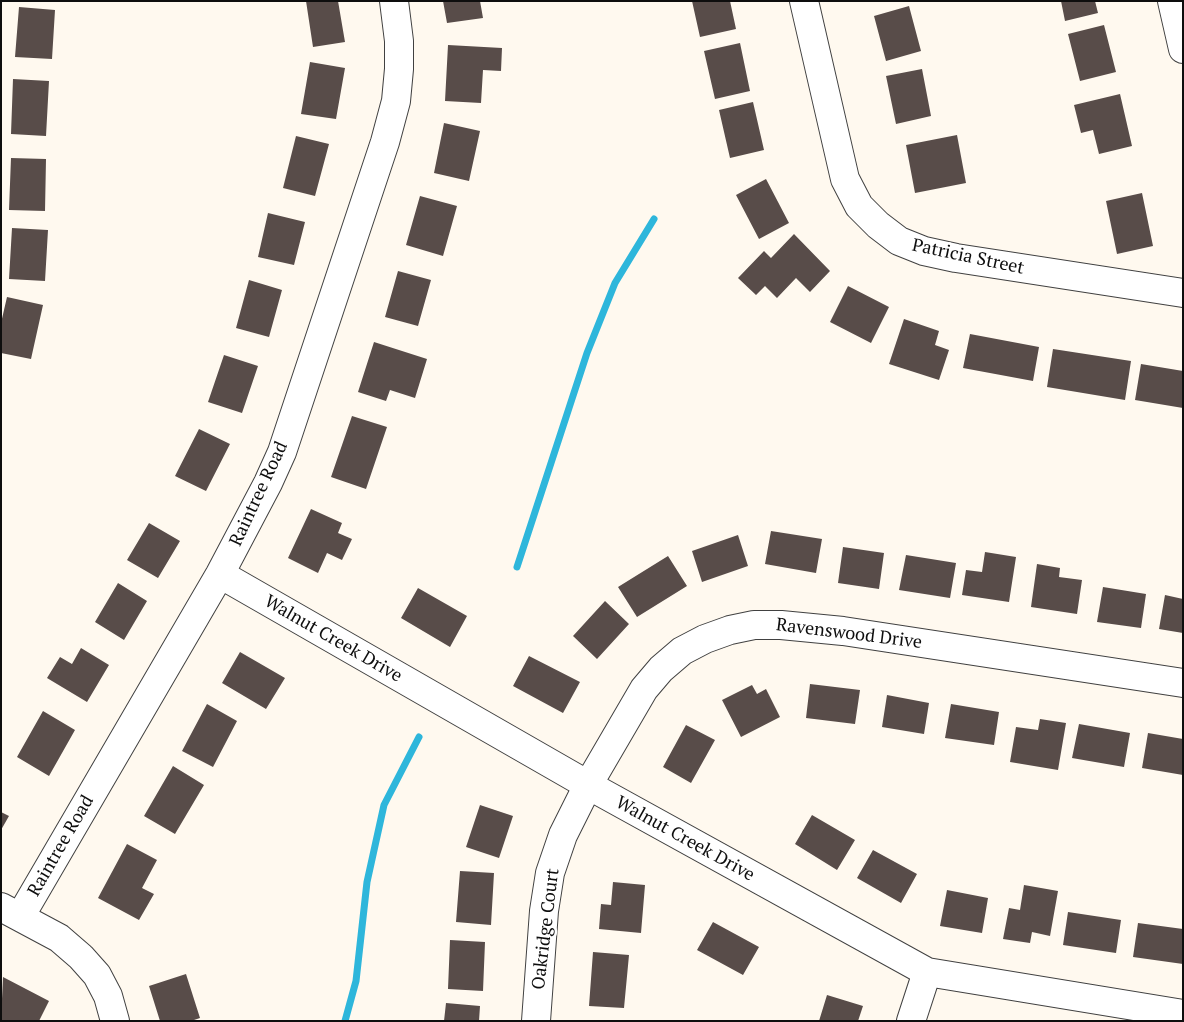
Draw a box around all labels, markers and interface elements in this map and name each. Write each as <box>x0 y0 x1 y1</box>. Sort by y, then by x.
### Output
street label: Patricia Street <box>910 235 1026 279</box>
street label: Raintree Road <box>225 438 293 550</box>
street label: Walnut Creek Drive <box>260 591 406 687</box>
street label: Ravenswood Drive <box>775 614 923 654</box>
street label: Raintree Road <box>23 792 99 900</box>
street label: Walnut Creek Drive <box>612 792 758 886</box>
street label: Oakridge Court <box>528 867 564 991</box>

